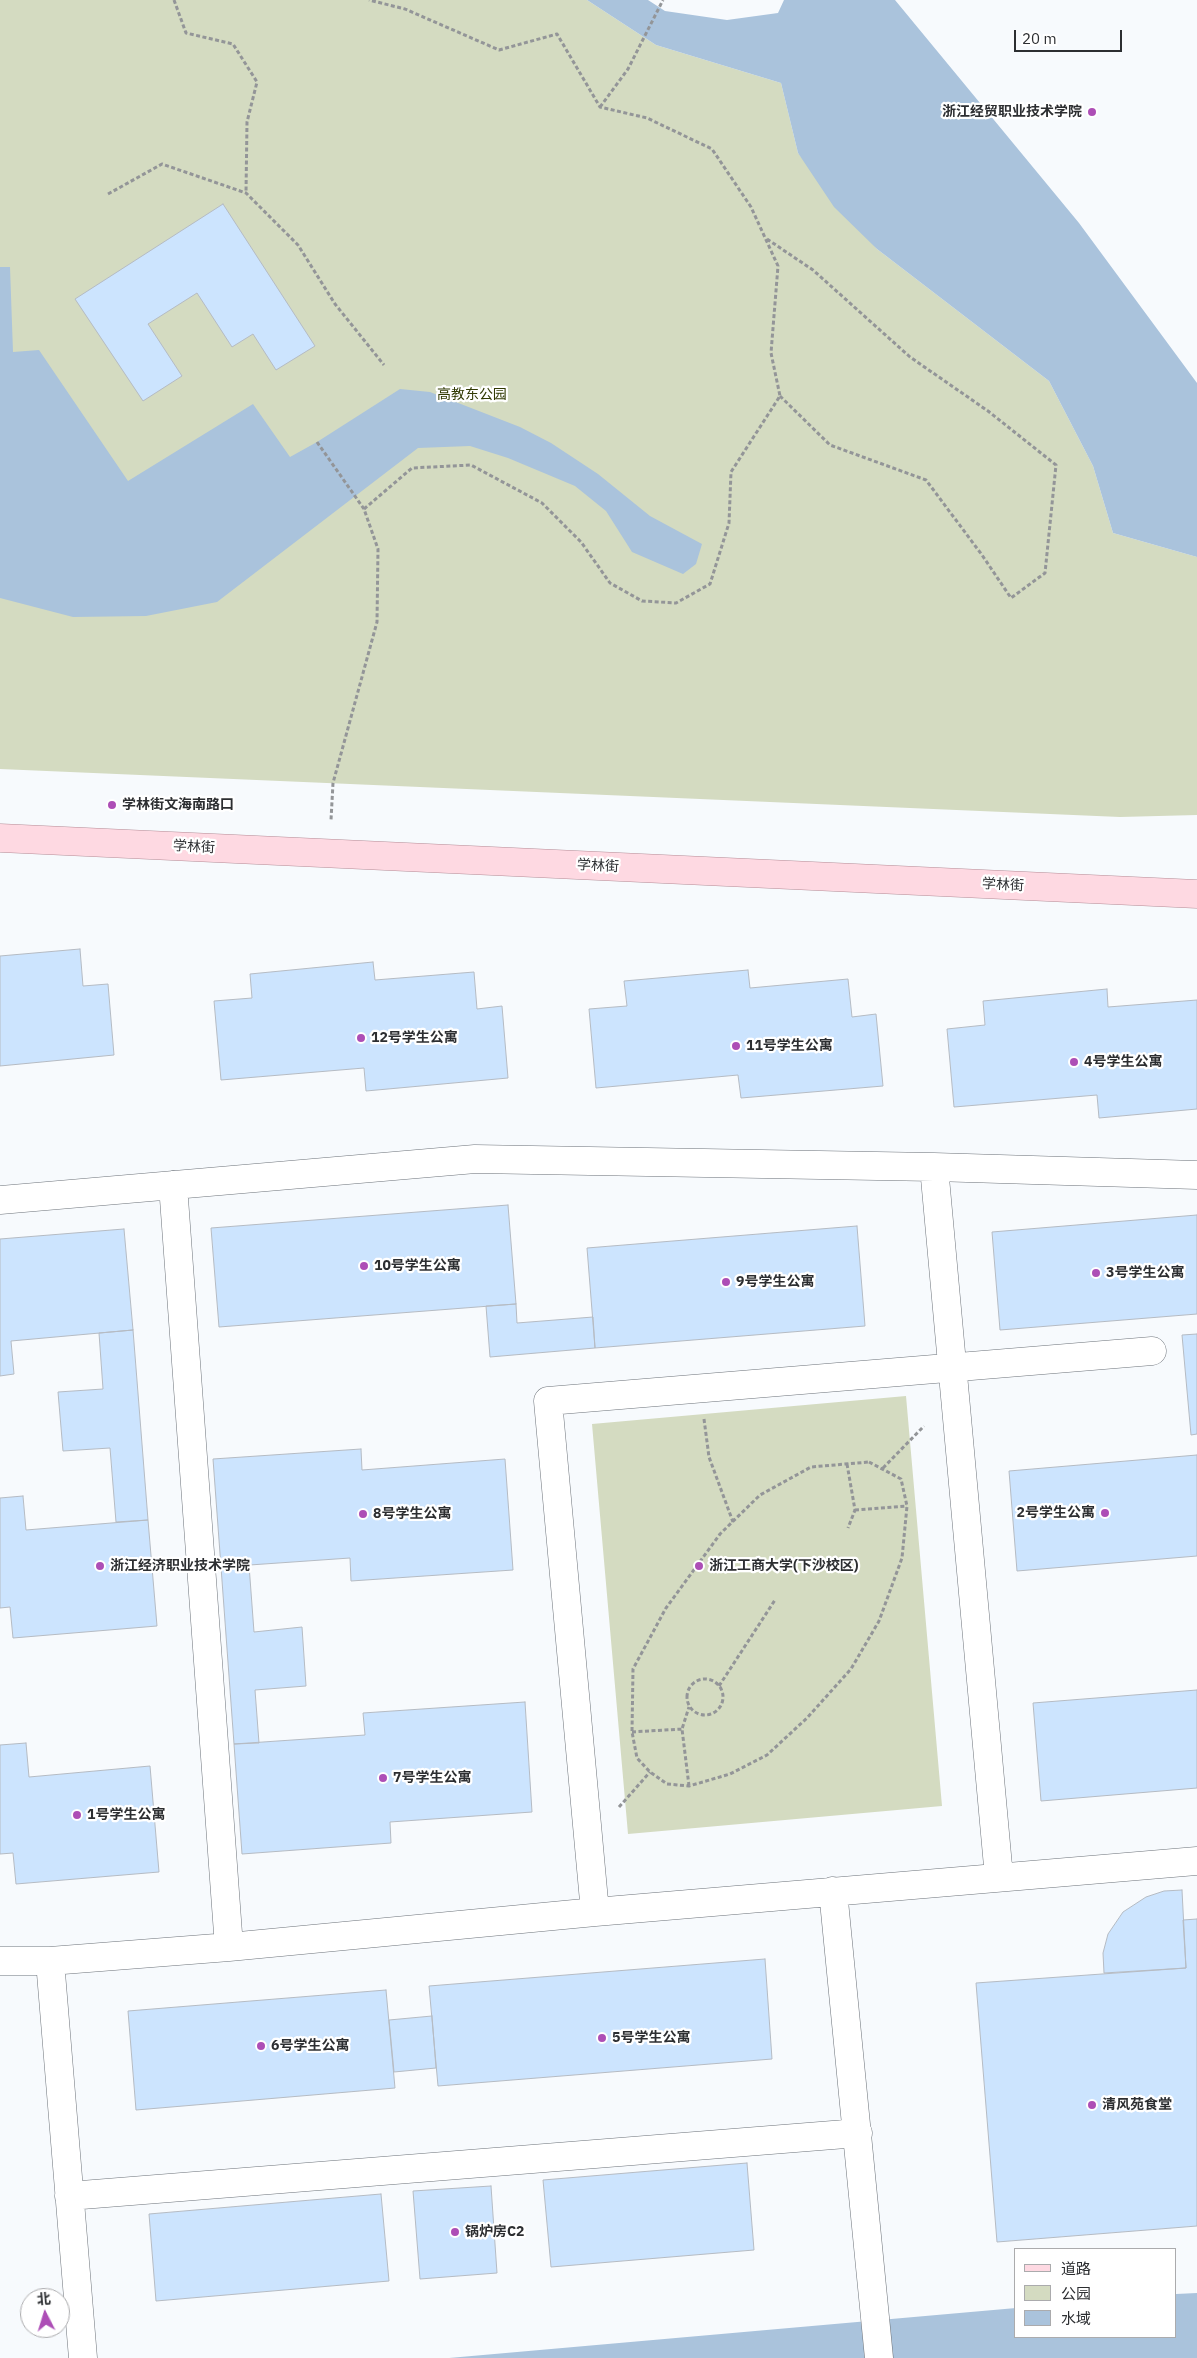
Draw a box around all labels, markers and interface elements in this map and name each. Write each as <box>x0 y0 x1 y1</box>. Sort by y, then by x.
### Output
scale bar <box>1017 20 1124 52</box>
text: 20 m <box>1022 29 1057 48</box>
place label: 浙江经贸职业技术学院 <box>942 104 1082 120</box>
marker: 浙江经贸职业技术学院 <box>1086 106 1098 118</box>
park label: 高教东公园 <box>437 387 507 403</box>
place label: 学林街文海南路口 <box>122 797 234 813</box>
marker: 学林街文海南路口 <box>106 799 118 811</box>
street label: 学林街 <box>173 838 215 856</box>
street label: 学林街 <box>577 857 619 875</box>
street label: 学林街 <box>982 876 1024 894</box>
place label: 12号学生公寓 <box>371 1030 458 1046</box>
marker: 12号学生公寓 <box>355 1032 367 1044</box>
place label: 11号学生公寓 <box>746 1038 833 1054</box>
marker: 11号学生公寓 <box>730 1040 742 1052</box>
place label: 4号学生公寓 <box>1084 1054 1162 1070</box>
marker: 4号学生公寓 <box>1068 1056 1080 1068</box>
place label: 10号学生公寓 <box>374 1258 461 1274</box>
marker: 10号学生公寓 <box>358 1260 370 1272</box>
place label: 3号学生公寓 <box>1106 1265 1184 1281</box>
marker: 3号学生公寓 <box>1090 1267 1102 1279</box>
place label: 9号学生公寓 <box>736 1274 814 1290</box>
marker: 9号学生公寓 <box>720 1276 732 1288</box>
place label: 2号学生公寓 <box>1017 1505 1095 1521</box>
place label: 8号学生公寓 <box>373 1506 451 1522</box>
marker: 2号学生公寓 <box>1099 1507 1111 1519</box>
marker: 8号学生公寓 <box>357 1508 369 1520</box>
place label: 浙江经济职业技术学院 <box>110 1558 250 1574</box>
place label: 浙江工商大学(下沙校区) <box>709 1558 858 1574</box>
marker: 浙江经济职业技术学院 <box>94 1560 106 1572</box>
marker: 浙江工商大学(下沙校区) <box>693 1560 705 1572</box>
place label: 7号学生公寓 <box>393 1770 471 1786</box>
marker: 7号学生公寓 <box>377 1772 389 1784</box>
place label: 1号学生公寓 <box>87 1807 165 1823</box>
marker: 1号学生公寓 <box>71 1809 83 1821</box>
place label: 5号学生公寓 <box>612 2030 690 2046</box>
marker: 5号学生公寓 <box>596 2032 608 2044</box>
place label: 6号学生公寓 <box>271 2038 349 2054</box>
marker: 6号学生公寓 <box>255 2040 267 2052</box>
place label: 清风苑食堂 <box>1102 2097 1172 2113</box>
marker: 清风苑食堂 <box>1086 2099 1098 2111</box>
place label: 锅炉房C2 <box>465 2224 525 2240</box>
marker: 锅炉房C2 <box>449 2226 461 2238</box>
legend <box>1014 2248 1177 2338</box>
text: 道路 <box>1061 2259 1091 2278</box>
text: 公园 <box>1061 2284 1091 2303</box>
north arrow <box>20 2288 70 2338</box>
text: 北 <box>36 2289 52 2309</box>
text: 水域 <box>1061 2309 1091 2328</box>

